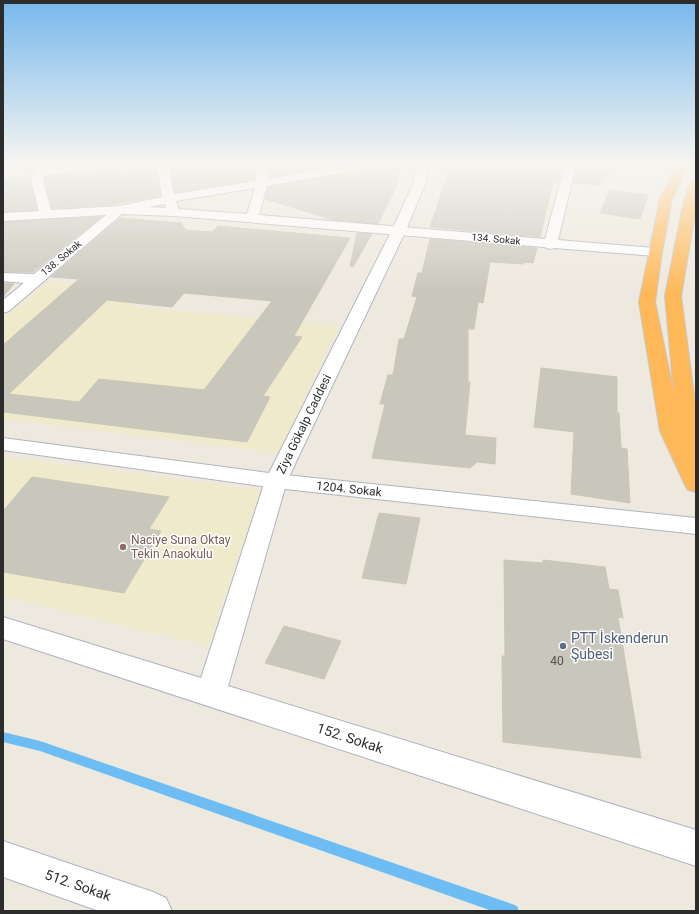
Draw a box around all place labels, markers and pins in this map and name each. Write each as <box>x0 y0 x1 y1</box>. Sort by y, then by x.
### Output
place label: Naciye Suna Oktay Tekin Anaokulu <box>131 533 231 561</box>
marker: Naciye Suna Oktay Tekin Anaokulu <box>118 542 128 552</box>
place label: PTT İskenderun Şubesi <box>571 630 669 662</box>
marker: PTT İskenderun Şubesi <box>558 641 568 651</box>

